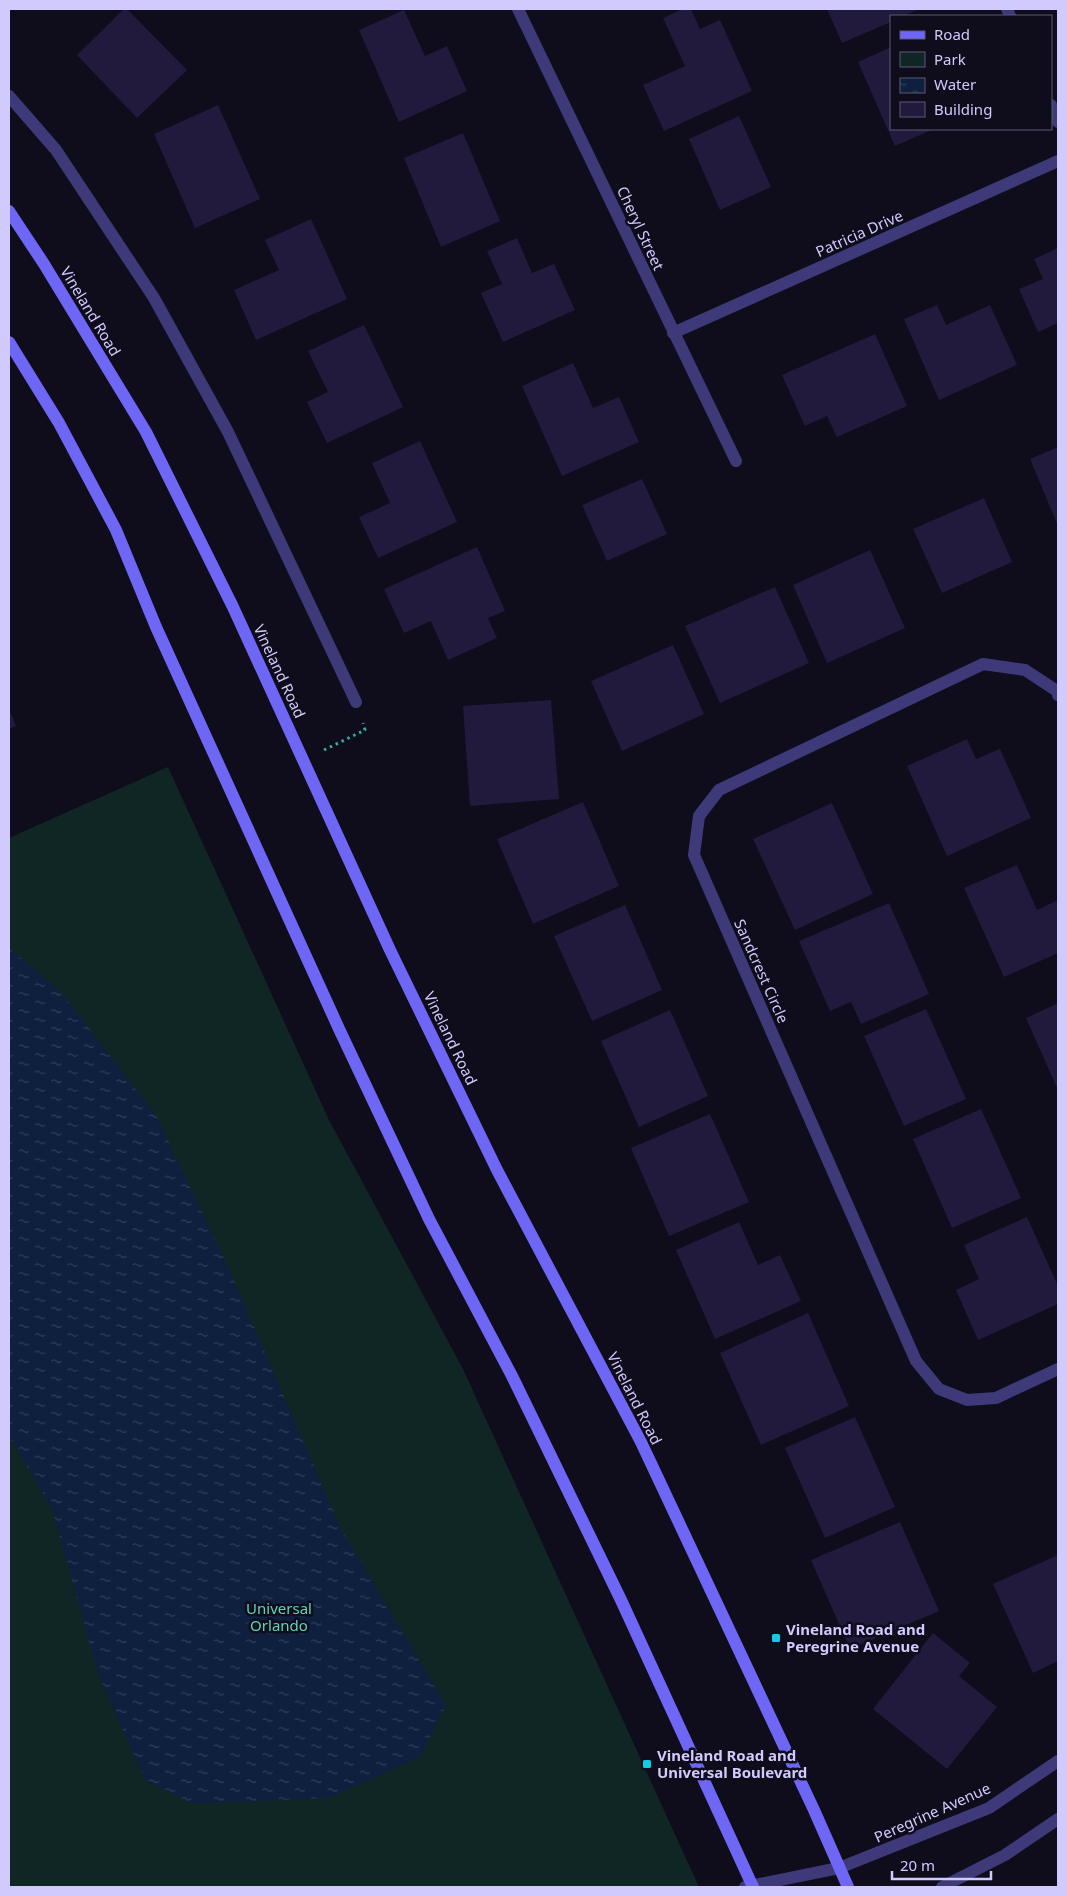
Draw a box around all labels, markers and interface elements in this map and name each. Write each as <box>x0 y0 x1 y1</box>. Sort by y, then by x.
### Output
legend <box>890 15 1052 130</box>
text: Road <box>934 24 970 44</box>
text: Park <box>934 49 966 69</box>
text: Water <box>934 74 976 94</box>
text: Building <box>934 99 992 119</box>
street label: Cheryl Street <box>613 183 669 274</box>
street label: Patricia Drive <box>812 205 906 261</box>
street label: Vineland Road <box>56 262 126 360</box>
street label: Vineland Road <box>250 621 310 721</box>
street label: Sandcrest Circle <box>730 916 794 1026</box>
street label: Vineland Road <box>420 988 482 1088</box>
street label: Vineland Road <box>603 1348 667 1448</box>
park label: Universal Orlando <box>246 1598 312 1635</box>
place label: Vineland Road and Peregrine Avenue <box>786 1619 925 1656</box>
marker: Vineland Road and Peregrine Avenue <box>770 1632 782 1644</box>
place label: Vineland Road and Universal Boulevard <box>657 1745 807 1782</box>
marker: Vineland Road and Universal Boulevard <box>641 1758 653 1770</box>
street label: Peregrine Avenue <box>871 1777 993 1847</box>
scale bar <box>892 1848 991 1880</box>
text: 20 m <box>900 1855 935 1875</box>

